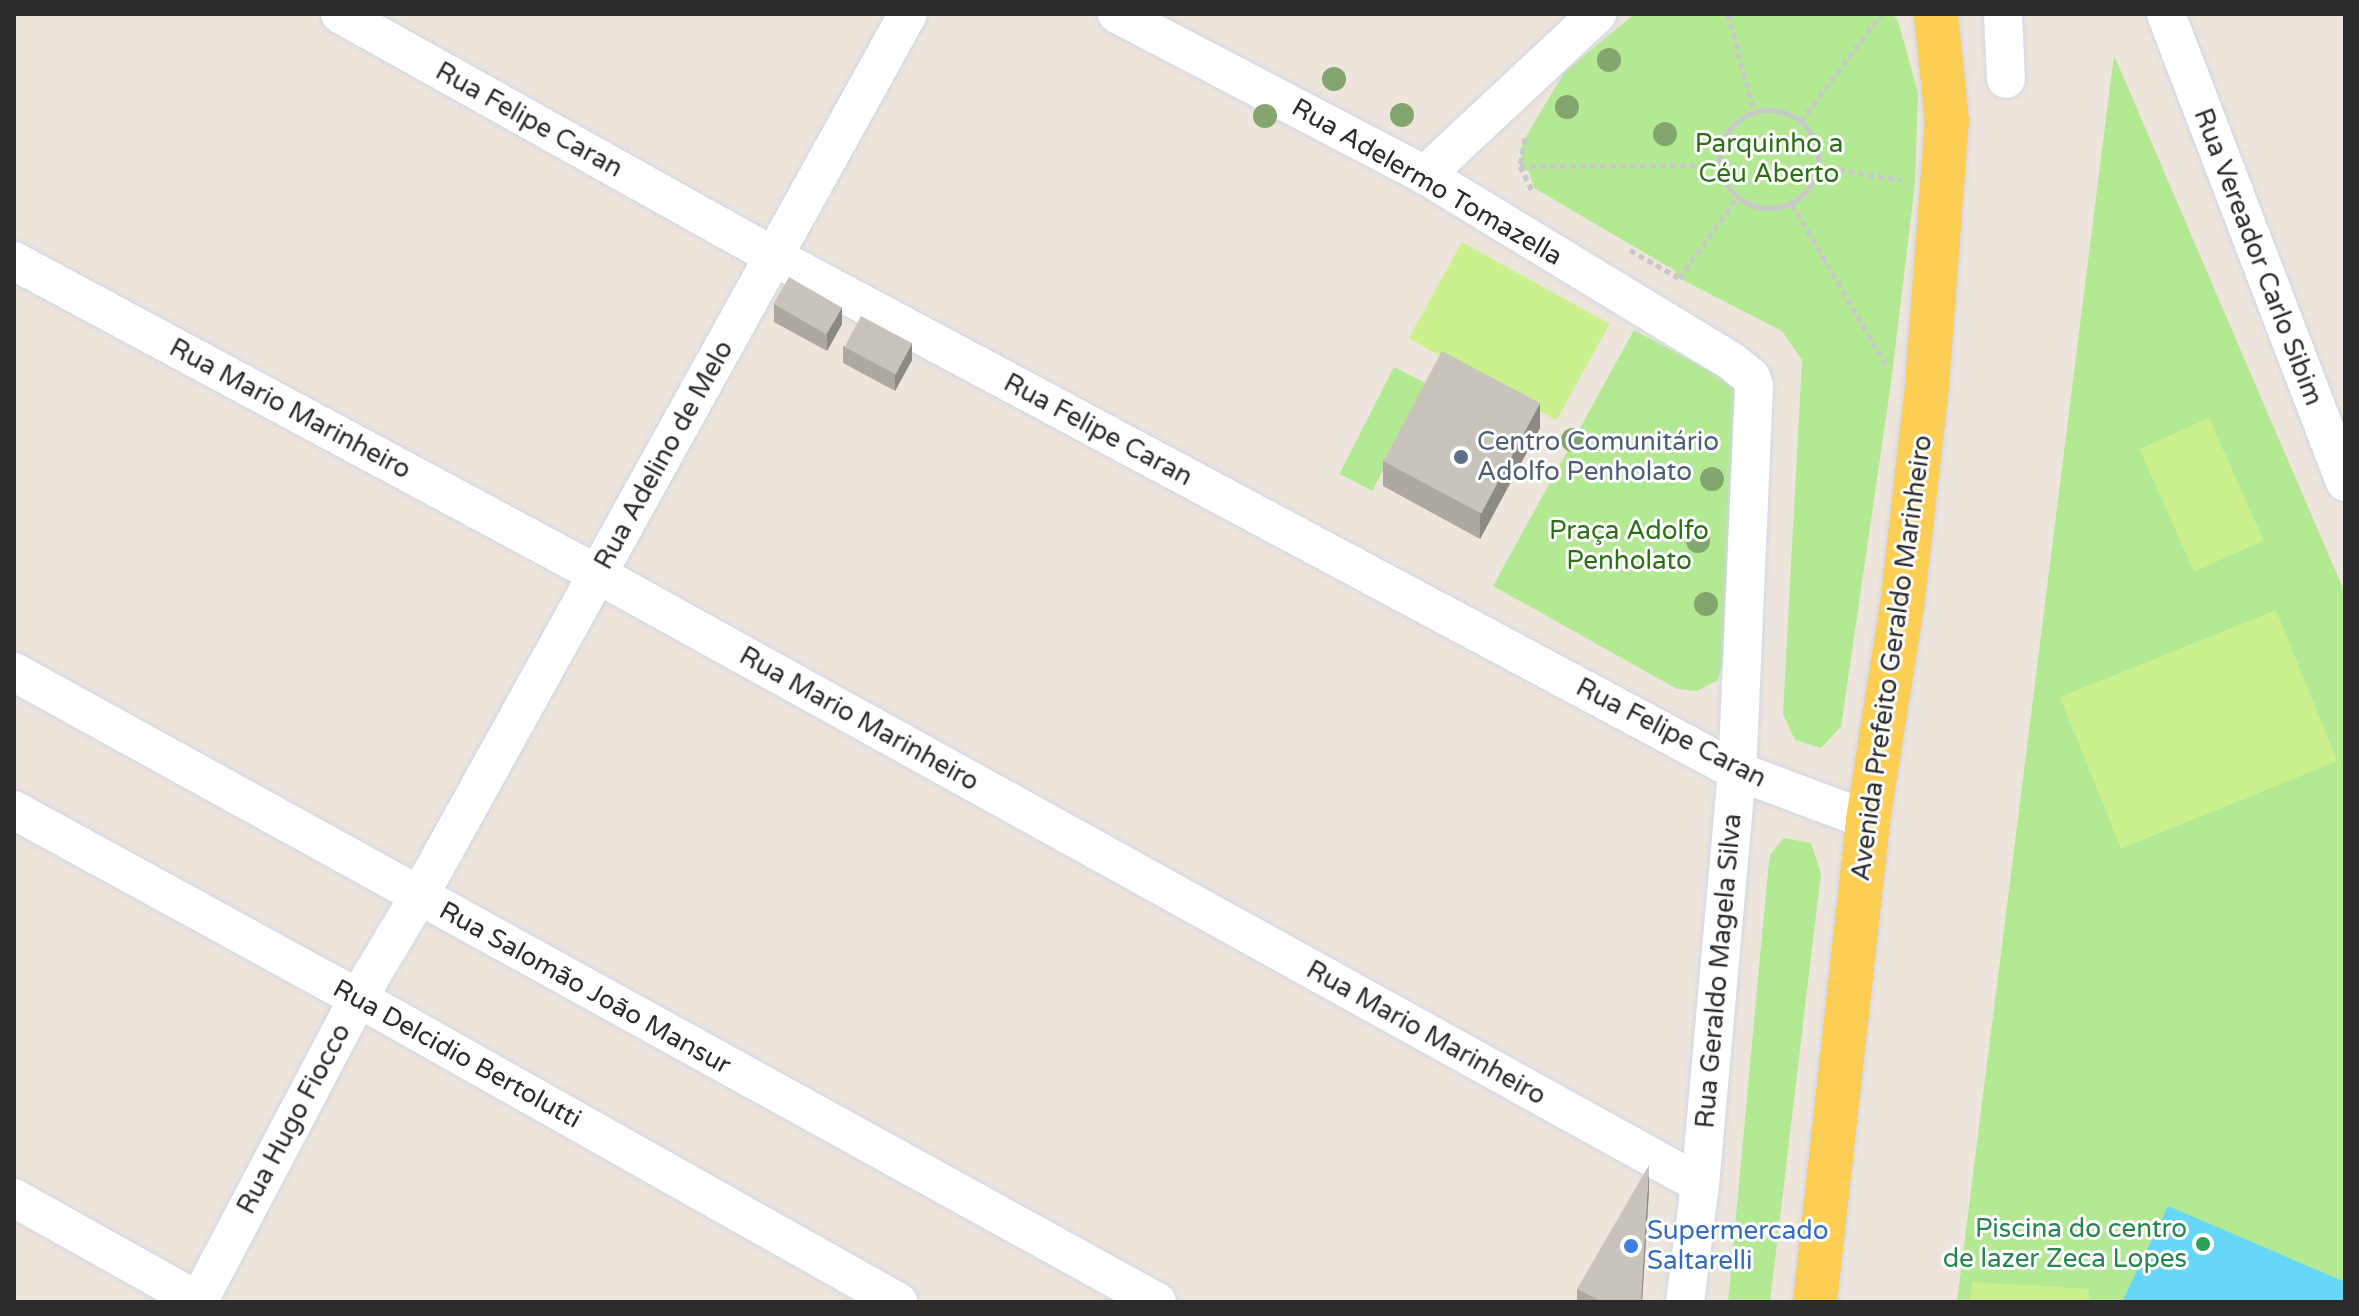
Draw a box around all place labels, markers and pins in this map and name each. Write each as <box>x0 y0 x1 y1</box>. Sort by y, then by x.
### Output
place label: Centro Comunitário Adolfo Penholato <box>1477 426 1719 488</box>
marker: Centro Comunitário Adolfo Penholato <box>1452 448 1470 466</box>
place label: Piscina do centro de lazer Zeca Lopes <box>1943 1213 2187 1274</box>
place label: Supermercado Saltarelli <box>1647 1215 1829 1276</box>
marker: Piscina do centro de lazer Zeca Lopes <box>2194 1235 2212 1253</box>
marker: Supermercado Saltarelli <box>1622 1237 1640 1255</box>

